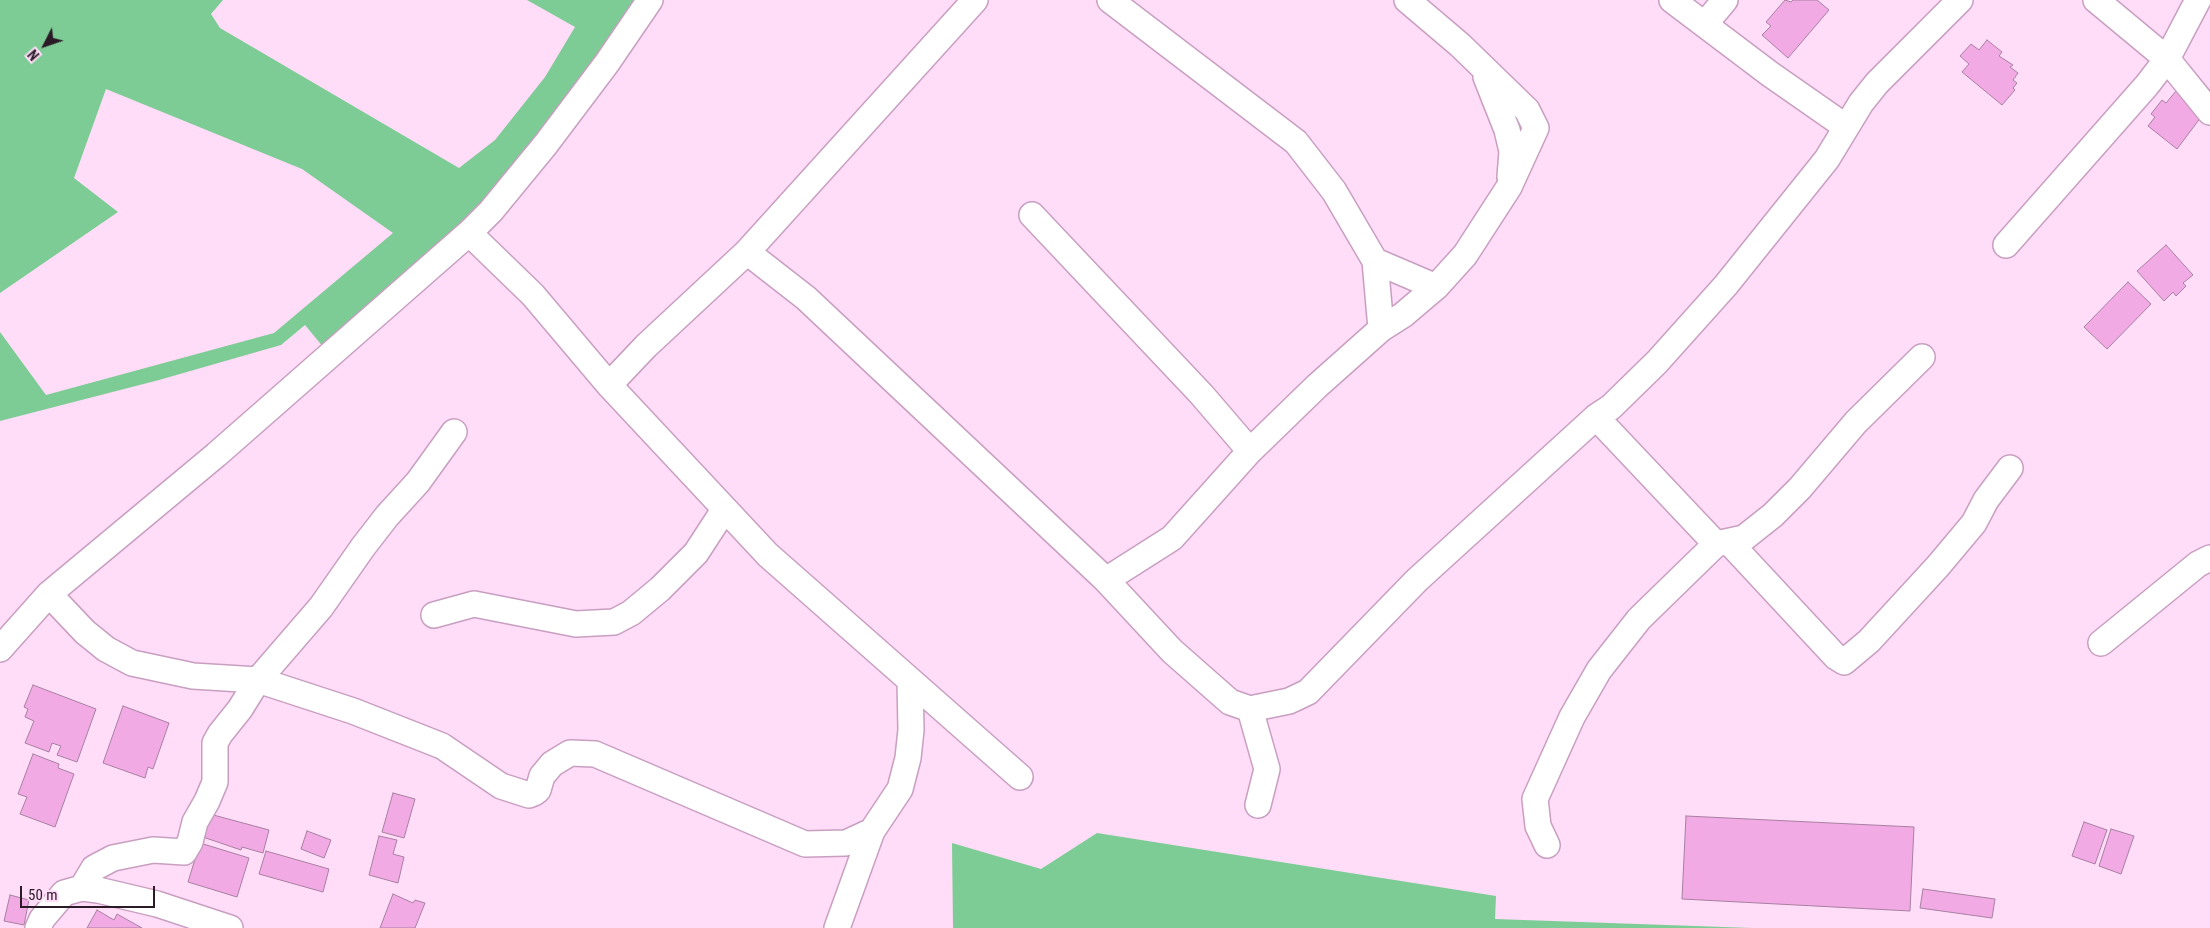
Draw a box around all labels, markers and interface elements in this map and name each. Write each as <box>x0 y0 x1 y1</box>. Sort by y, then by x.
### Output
north arrow <box>20 20 70 70</box>
text: N <box>25 46 43 63</box>
scale bar <box>22 876 158 908</box>
text: 50 m <box>28 886 58 904</box>

